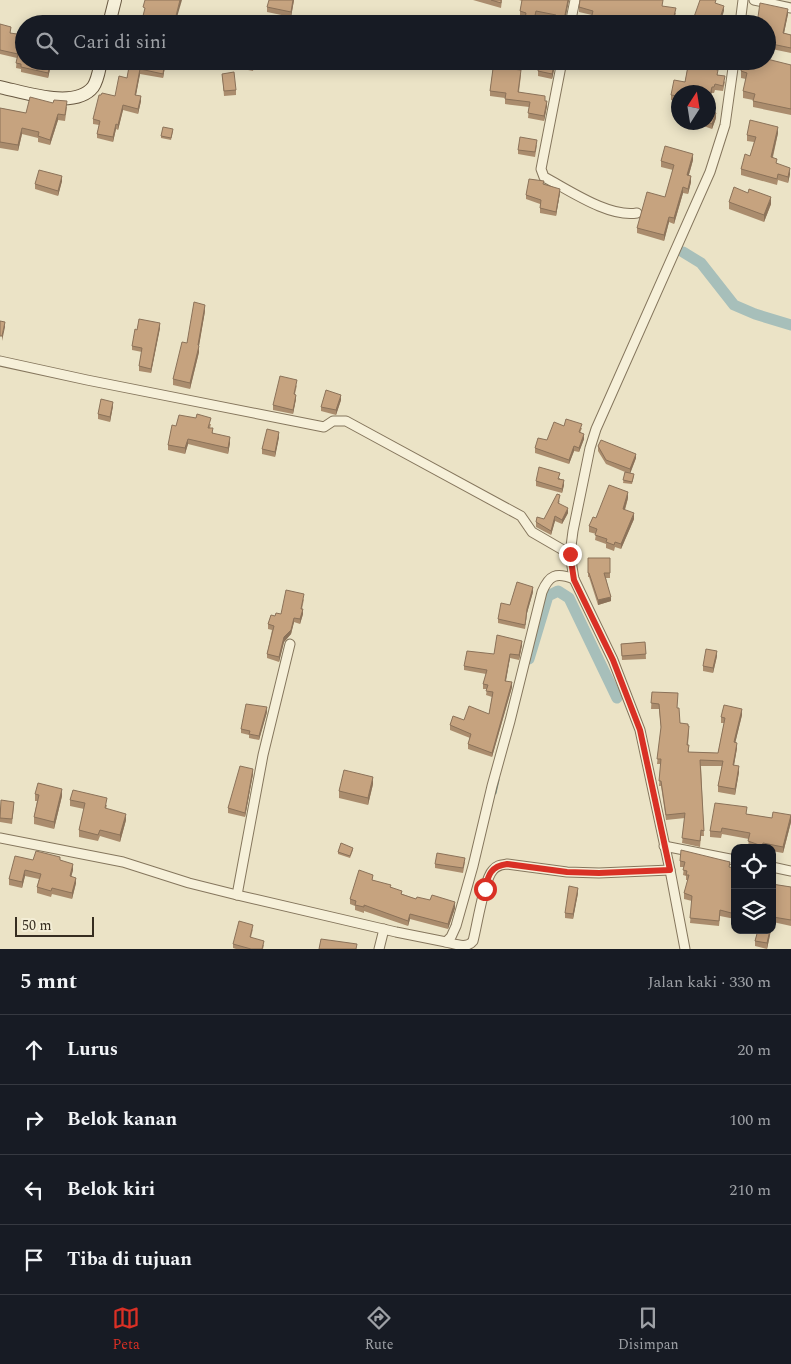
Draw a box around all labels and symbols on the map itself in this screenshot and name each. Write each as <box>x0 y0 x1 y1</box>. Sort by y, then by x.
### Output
north arrow <box>671 85 716 130</box>
route end <box>559 543 582 566</box>
route start <box>474 878 497 901</box>
scale bar <box>15 914 94 937</box>

